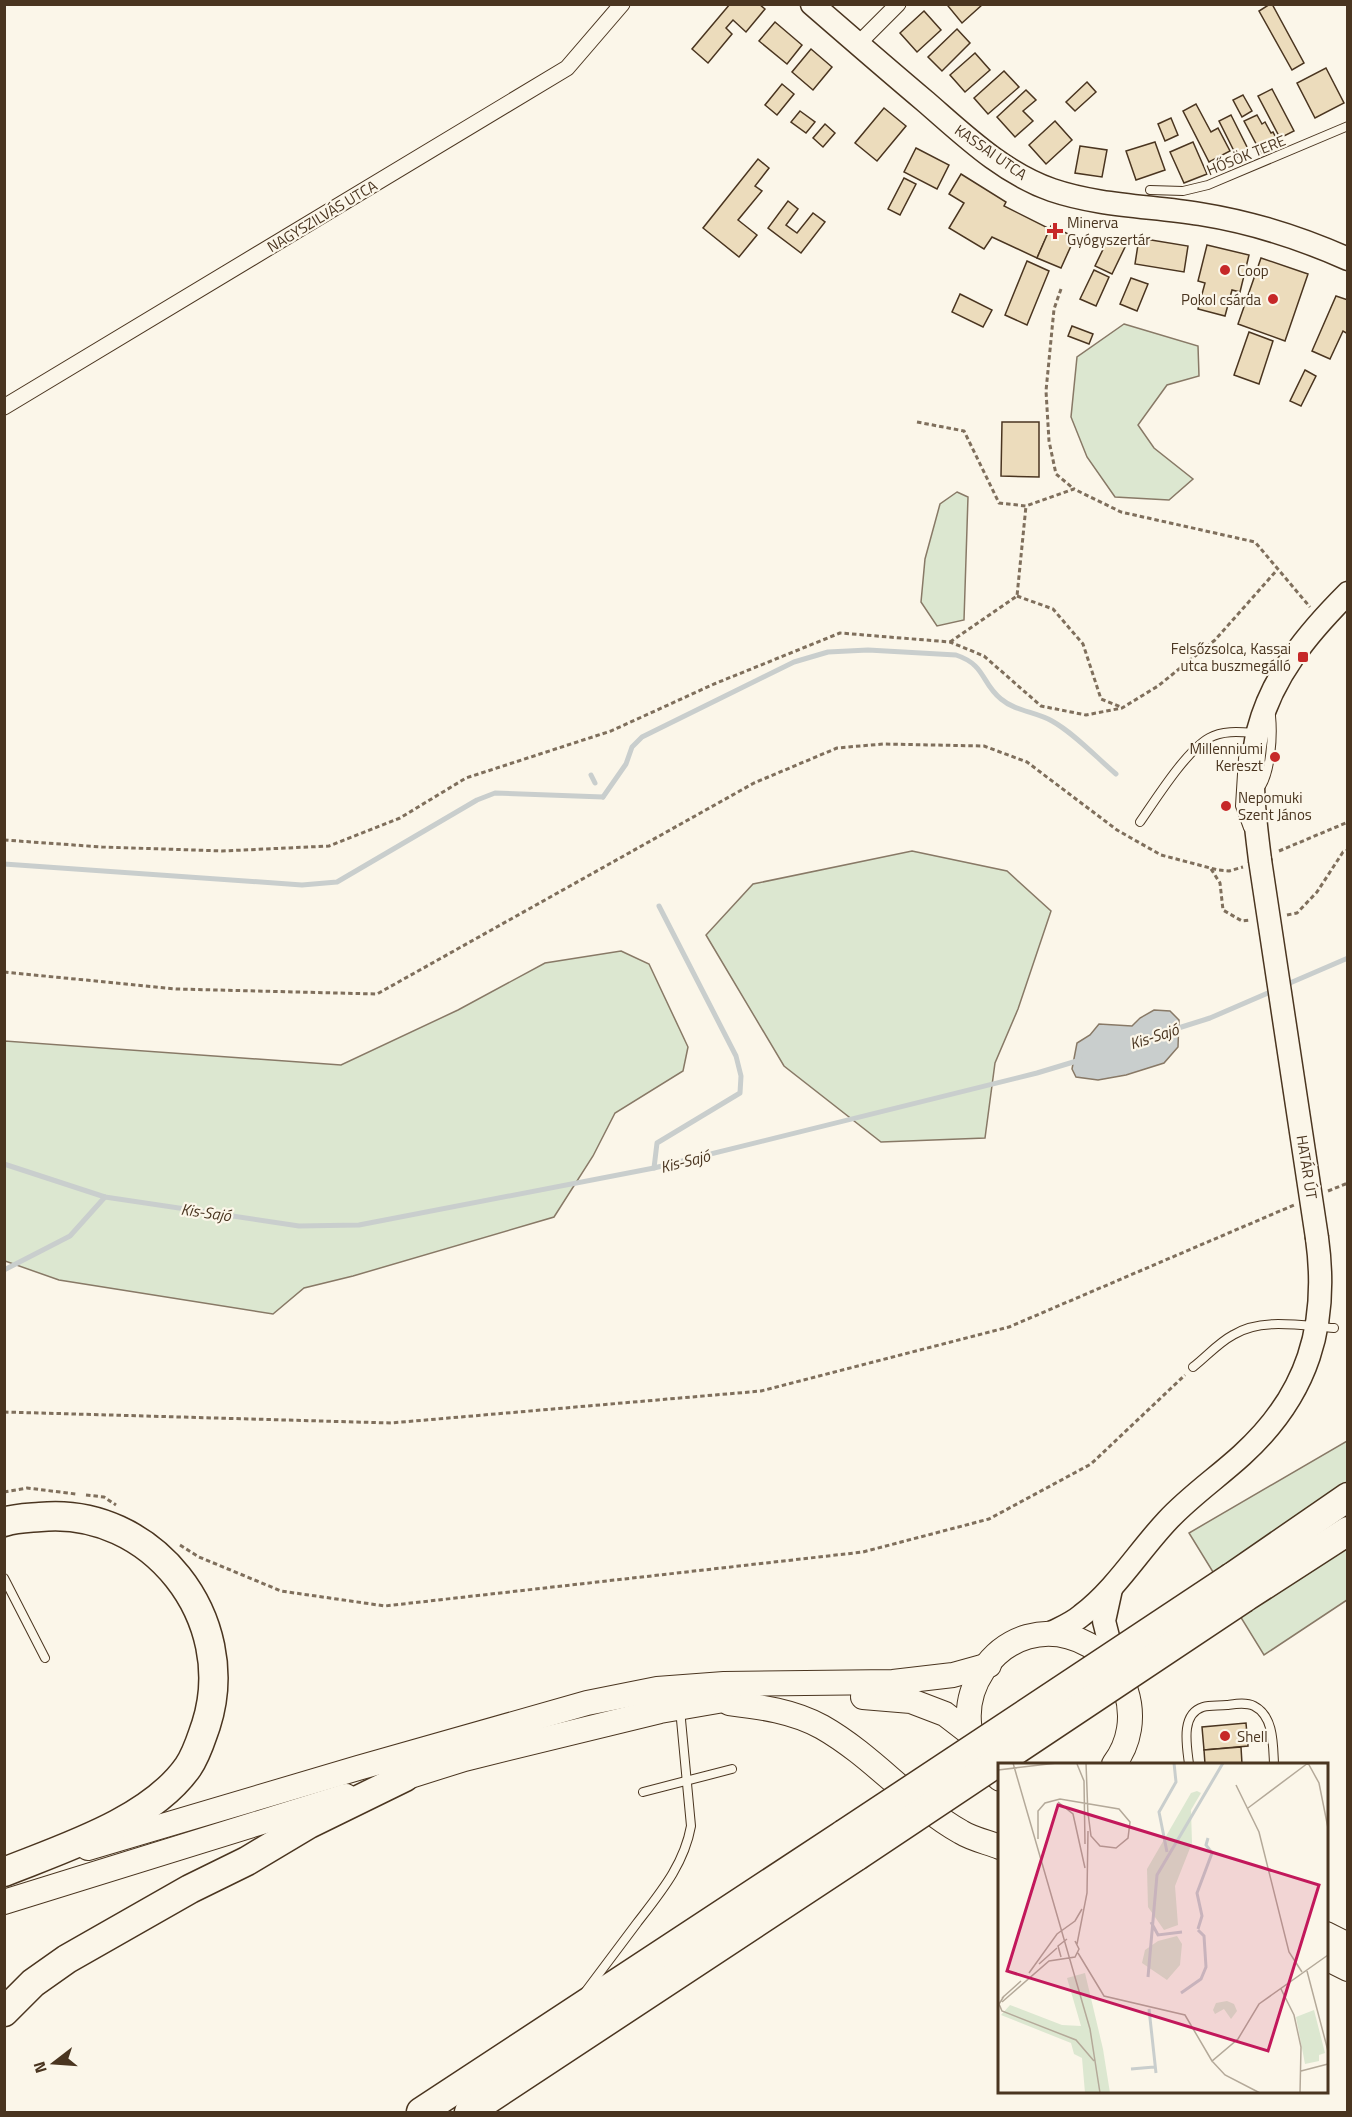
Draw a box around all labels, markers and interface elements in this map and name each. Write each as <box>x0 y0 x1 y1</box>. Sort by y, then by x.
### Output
street label: KASSAI UTCA <box>950 119 1032 185</box>
street label: HŐSÖK TERE <box>1203 129 1289 181</box>
street label: NAGYSZILVÁS UTCA <box>263 174 381 258</box>
place label: Minerva Gyógyszertár <box>1067 211 1151 251</box>
marker: Minerva Gyógyszertár <box>1048 224 1062 238</box>
place label: Coop <box>1237 259 1269 282</box>
marker: Coop <box>1218 263 1232 277</box>
place label: Pokol csárda <box>1181 288 1261 311</box>
marker: Pokol csárda <box>1266 292 1280 306</box>
place label: Felsőzsolca, Kassai utca buszmegálló <box>1171 637 1291 677</box>
marker: Felsőzsolca, Kassai utca buszmegálló <box>1296 650 1310 664</box>
place label: Millenniumi Kereszt <box>1189 737 1264 777</box>
marker: Millenniumi Kereszt <box>1268 750 1282 764</box>
place label: Nepomuki Szent János <box>1238 786 1312 826</box>
marker: Nepomuki Szent János <box>1219 799 1233 813</box>
water label: Kis-Sajó <box>1126 1016 1183 1055</box>
street label: HATÁR ÚT <box>1291 1133 1323 1201</box>
water label: Kis-Sajó <box>658 1143 713 1179</box>
water label: Kis-Sajó <box>179 1197 234 1228</box>
place label: Shell <box>1237 1725 1268 1748</box>
marker: Shell <box>1218 1729 1232 1743</box>
inset map <box>998 1763 1328 2093</box>
north arrow <box>24 2033 84 2093</box>
text: N <box>27 2059 53 2076</box>

